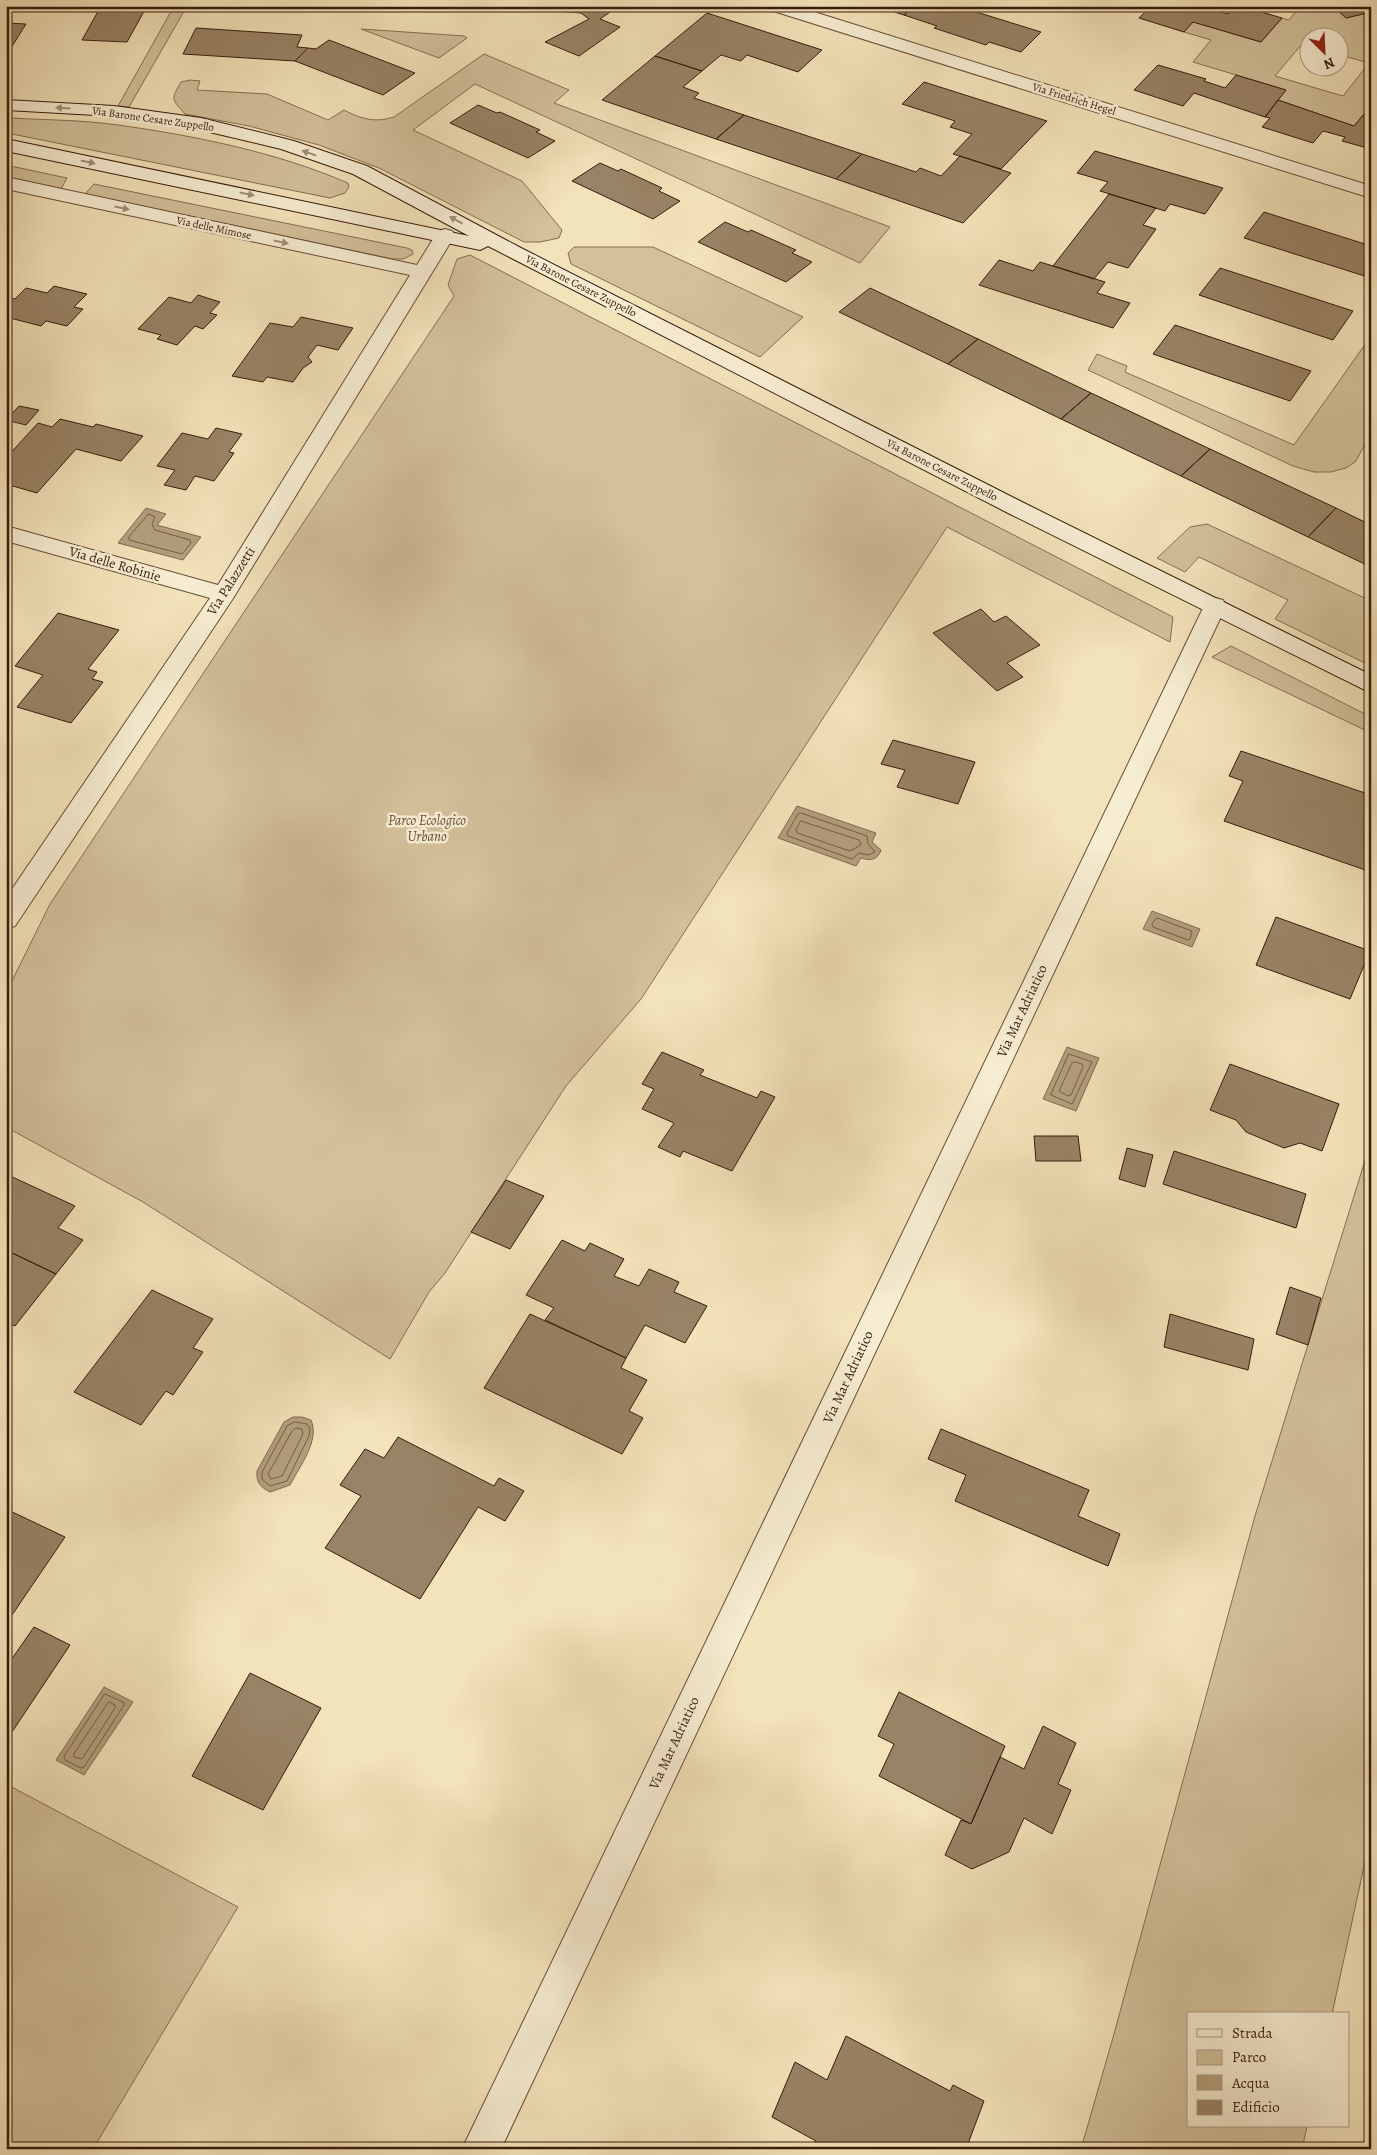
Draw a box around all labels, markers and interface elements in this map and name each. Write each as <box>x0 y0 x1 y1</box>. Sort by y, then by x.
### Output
north arrow <box>1300 28 1350 78</box>
text: N <box>1321 53 1338 74</box>
street label: Via Friedrich Hegel <box>1030 79 1118 119</box>
street label: Via Barone Cesare Zuppello <box>90 103 215 135</box>
one-way arrow <box>55 104 71 112</box>
one-way arrow <box>301 149 316 156</box>
one-way arrow <box>81 158 96 166</box>
one-way arrow <box>240 191 256 199</box>
one-way arrow <box>115 204 130 212</box>
street label: Via delle Mimose <box>174 213 253 243</box>
one-way arrow <box>449 216 463 224</box>
one-way arrow <box>274 238 289 246</box>
street label: Via Barone Cesare Zuppello <box>522 251 640 321</box>
street label: Via Barone Cesare Zuppello <box>883 435 1001 505</box>
street label: Via delle Robinie <box>66 542 163 586</box>
street label: Via Palazzetti <box>202 543 260 620</box>
park label: Parco Ecologico Urbano <box>388 811 466 846</box>
street label: Via Mar Adriatico <box>992 962 1052 1061</box>
street label: Via Mar Adriatico <box>818 1328 878 1427</box>
street label: Via Mar Adriatico <box>644 1694 704 1793</box>
legend <box>1187 2012 1350 2128</box>
text: Strada <box>1232 2023 1273 2043</box>
text: Parco <box>1232 2047 1266 2067</box>
text: Acqua <box>1231 2073 1270 2093</box>
text: Edificio <box>1232 2097 1280 2117</box>

